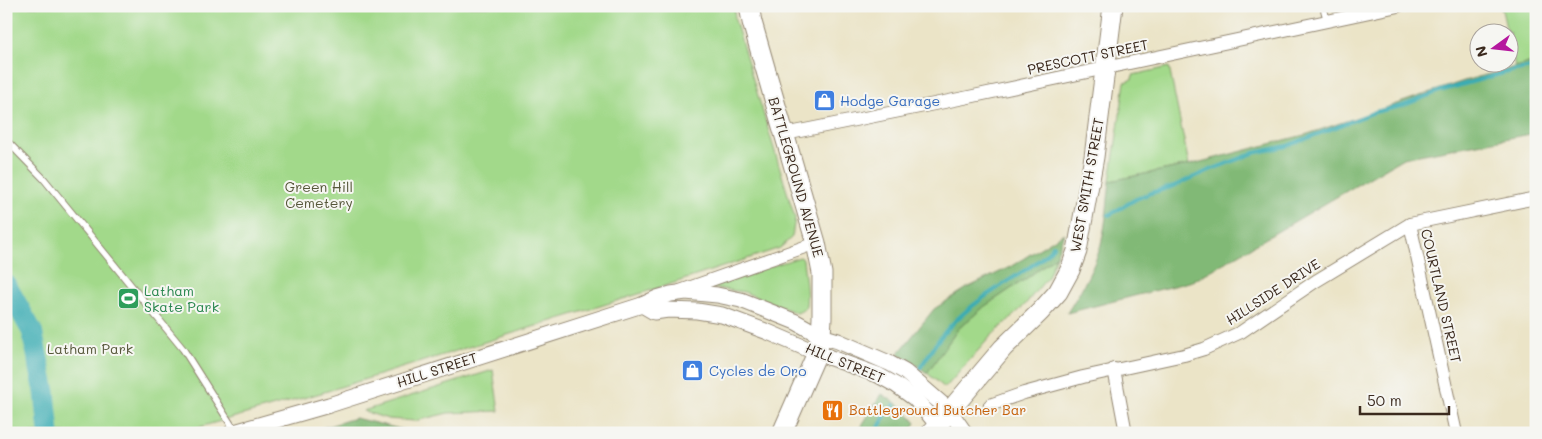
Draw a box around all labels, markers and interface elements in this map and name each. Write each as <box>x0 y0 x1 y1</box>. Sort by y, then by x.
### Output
north arrow <box>1470 22 1520 72</box>
street label: PRESCOTT STREET <box>1026 34 1150 79</box>
text: N <box>1470 44 1492 59</box>
shop icon: Hodge Garage <box>812 89 836 113</box>
place label: Hodge Garage <box>840 91 940 110</box>
street label: BATTLEGROUND AVENUE <box>764 95 828 259</box>
street label: WEST SMITH STREET <box>1065 116 1108 254</box>
park label: Green Hill Cemetery <box>285 177 353 212</box>
street label: COURTLAND STREET <box>1417 227 1466 365</box>
street label: HILLSIDE DRIVE <box>1222 254 1323 329</box>
place label: Latham Skate Park <box>144 281 219 316</box>
sports icon: Latham Skate Park <box>116 287 140 311</box>
street label: HILL STREET <box>803 338 888 387</box>
park label: Latham Park <box>47 339 133 358</box>
street label: HILL STREET <box>394 347 480 392</box>
shop icon: Cycles de Oro <box>681 359 705 383</box>
place label: Cycles de Oro <box>709 361 806 380</box>
scale bar <box>1360 384 1448 416</box>
text: 50 m <box>1367 390 1402 410</box>
restaurant icon: Battleground Butcher Bar <box>821 398 845 422</box>
place label: Battleground Butcher Bar <box>849 400 1026 419</box>

